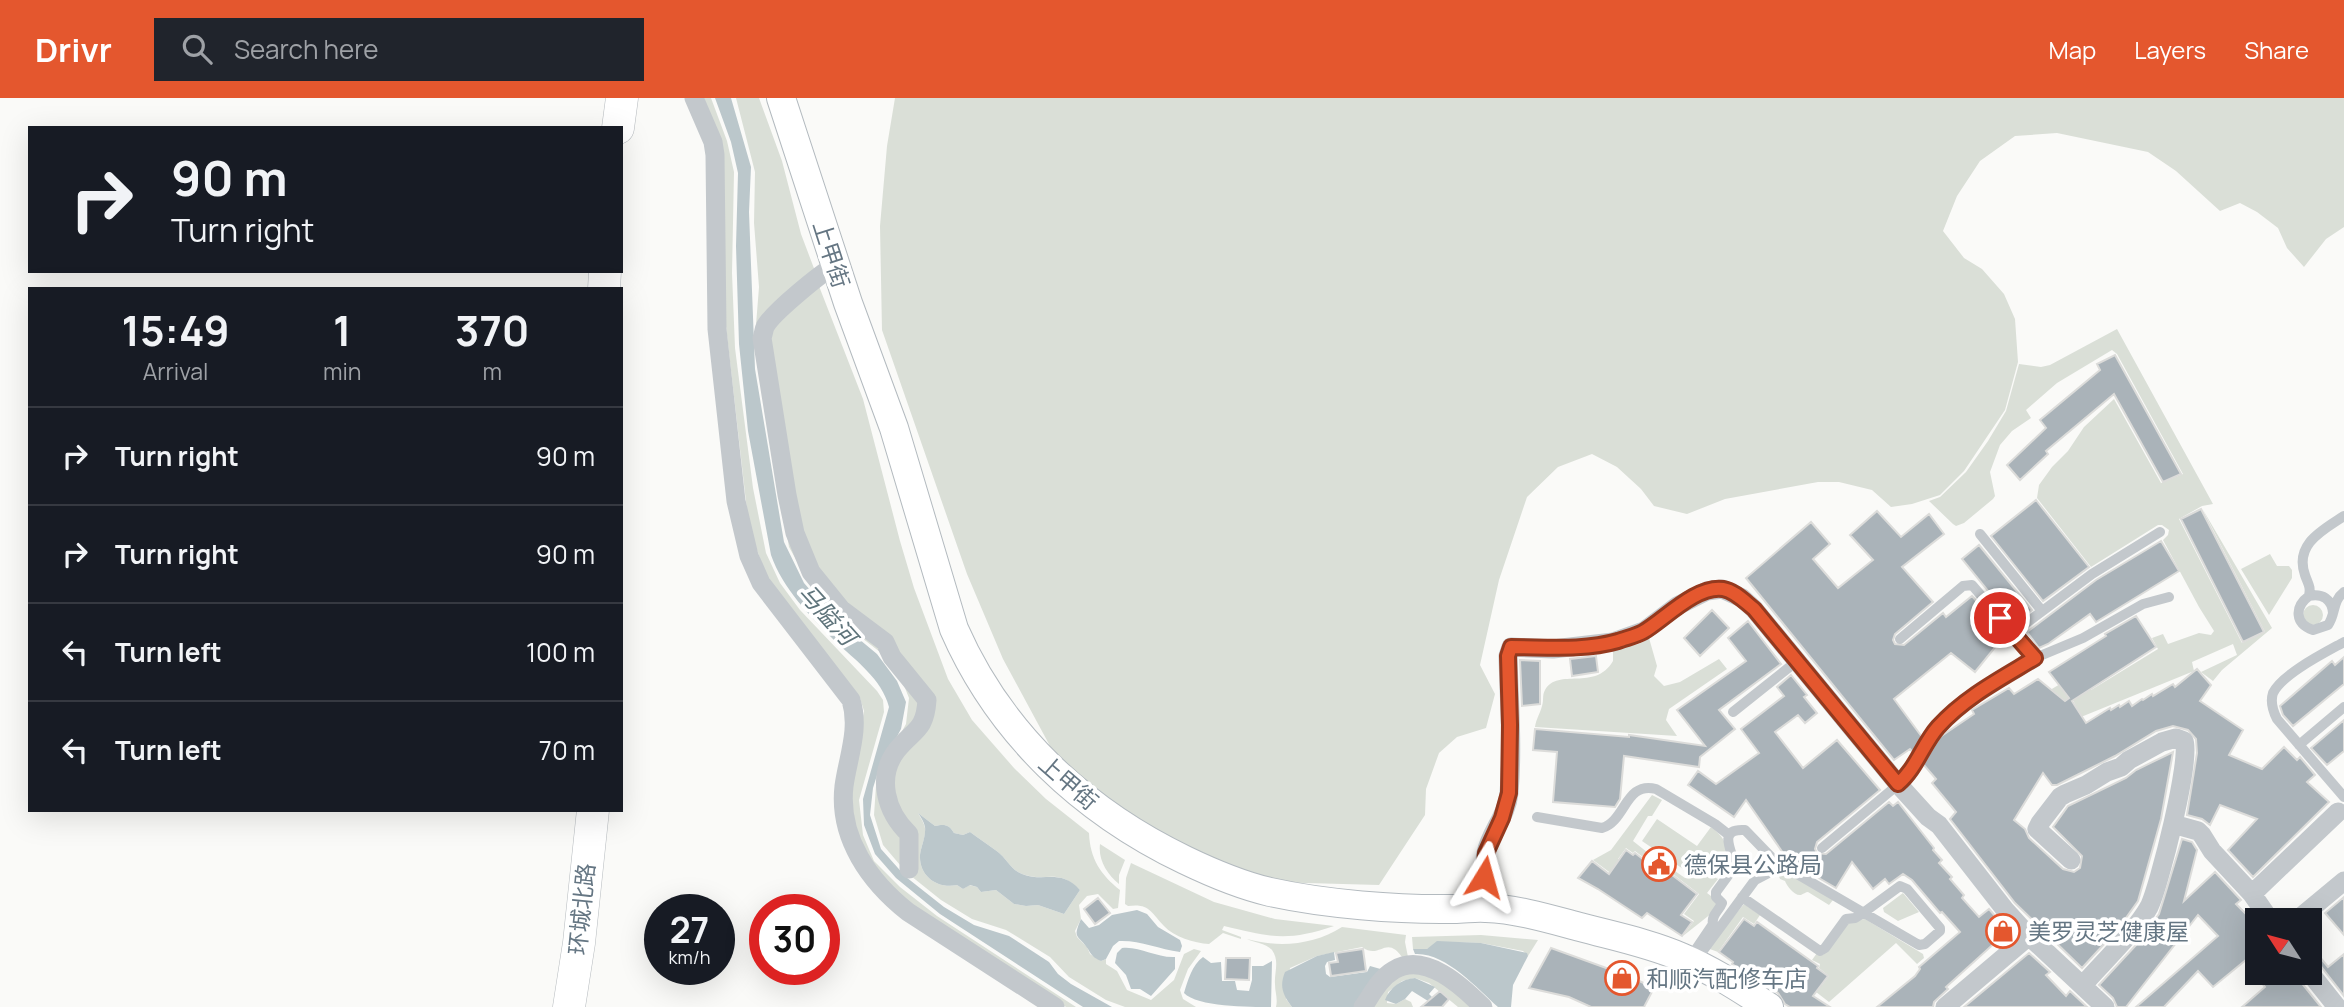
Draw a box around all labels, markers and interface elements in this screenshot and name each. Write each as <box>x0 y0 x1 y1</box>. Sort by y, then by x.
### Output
search box <box>154 18 644 81</box>
text: Drivr <box>35 27 112 72</box>
icon: search <box>178 30 216 68</box>
text: Search here <box>234 31 378 67</box>
text: Map <box>2049 33 2096 66</box>
text: Layers <box>2134 33 2206 66</box>
text: Share <box>2244 33 2309 66</box>
text: 90 m <box>171 144 288 211</box>
icon: right <box>56 154 147 245</box>
text: Turn right <box>171 208 314 252</box>
street label: 上甲街 <box>806 216 858 292</box>
text: 15:49 <box>121 301 230 359</box>
text: 1 <box>333 301 351 359</box>
text: 370 <box>455 301 529 359</box>
text: Arrival <box>143 355 208 387</box>
text: min <box>323 355 362 387</box>
text: m <box>482 355 502 387</box>
icon: right <box>56 437 94 475</box>
text: Turn right <box>115 438 239 474</box>
text: 90 m <box>536 438 595 474</box>
icon: right <box>56 535 94 573</box>
text: Turn right <box>115 536 239 572</box>
text: 90 m <box>536 536 595 572</box>
water label: 马隘河 <box>792 576 867 655</box>
pin <box>1970 588 2030 648</box>
icon: arrive <box>1981 599 2019 637</box>
icon: left <box>56 633 94 671</box>
text: Turn left <box>115 634 222 670</box>
text: 100 m <box>526 634 595 670</box>
icon: left <box>56 731 94 769</box>
text: Turn left <box>115 732 222 768</box>
text: 70 m <box>539 732 595 768</box>
street label: 上甲街 <box>1032 747 1106 817</box>
position arrow <box>1447 840 1521 914</box>
public building icon: 德保县公路局 <box>1640 845 1678 883</box>
place label: 德保县公路局 <box>1684 848 1822 880</box>
street label: 环城北路 <box>560 862 602 956</box>
speed limit sign: 30 <box>749 894 840 985</box>
text: 27 <box>670 906 709 954</box>
north arrow <box>2245 908 2322 985</box>
map controls <box>2245 908 2322 985</box>
shop icon: 美罗灵芝健康屋 <box>1984 912 2022 950</box>
place label: 美罗灵芝健康屋 <box>2028 915 2189 947</box>
text: km/h <box>669 945 710 969</box>
shop icon: 和顺汽配修车店 <box>1603 959 1641 997</box>
place label: 和顺汽配修车店 <box>1646 962 1807 994</box>

